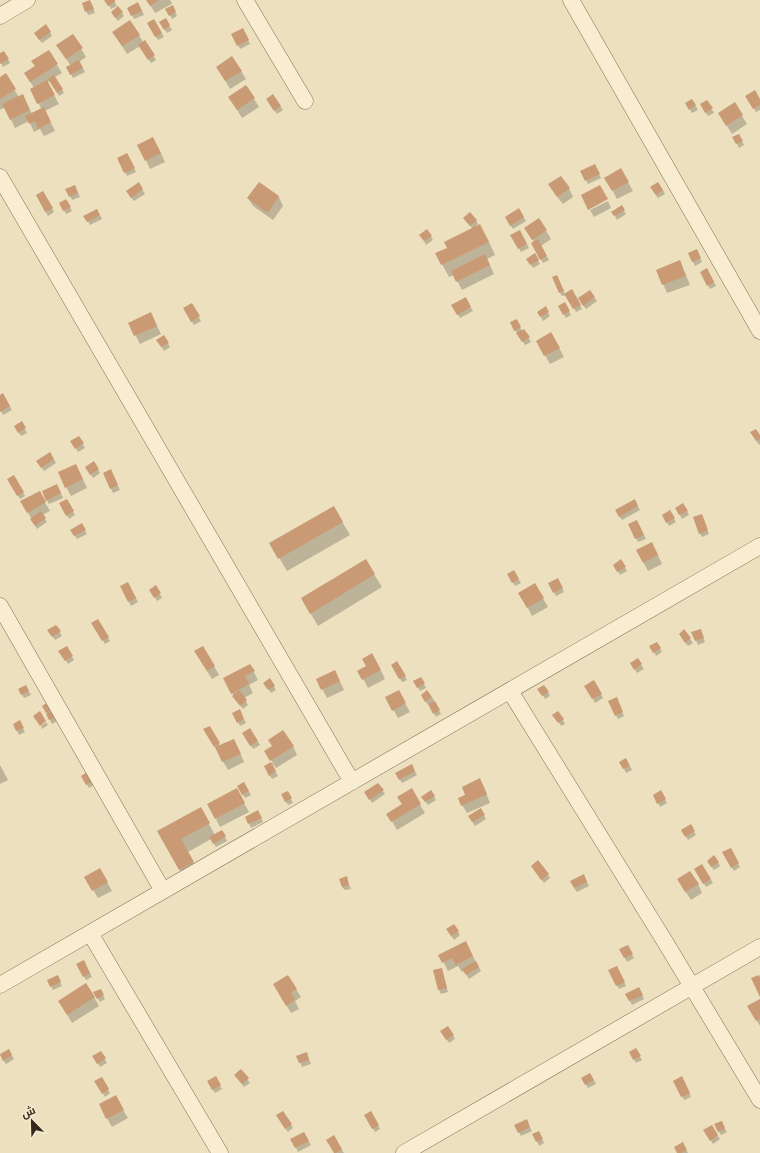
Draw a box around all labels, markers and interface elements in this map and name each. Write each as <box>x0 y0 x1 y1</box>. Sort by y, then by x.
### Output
north arrow <box>12 1101 52 1141</box>
text: ش <box>19 1103 37 1121</box>

